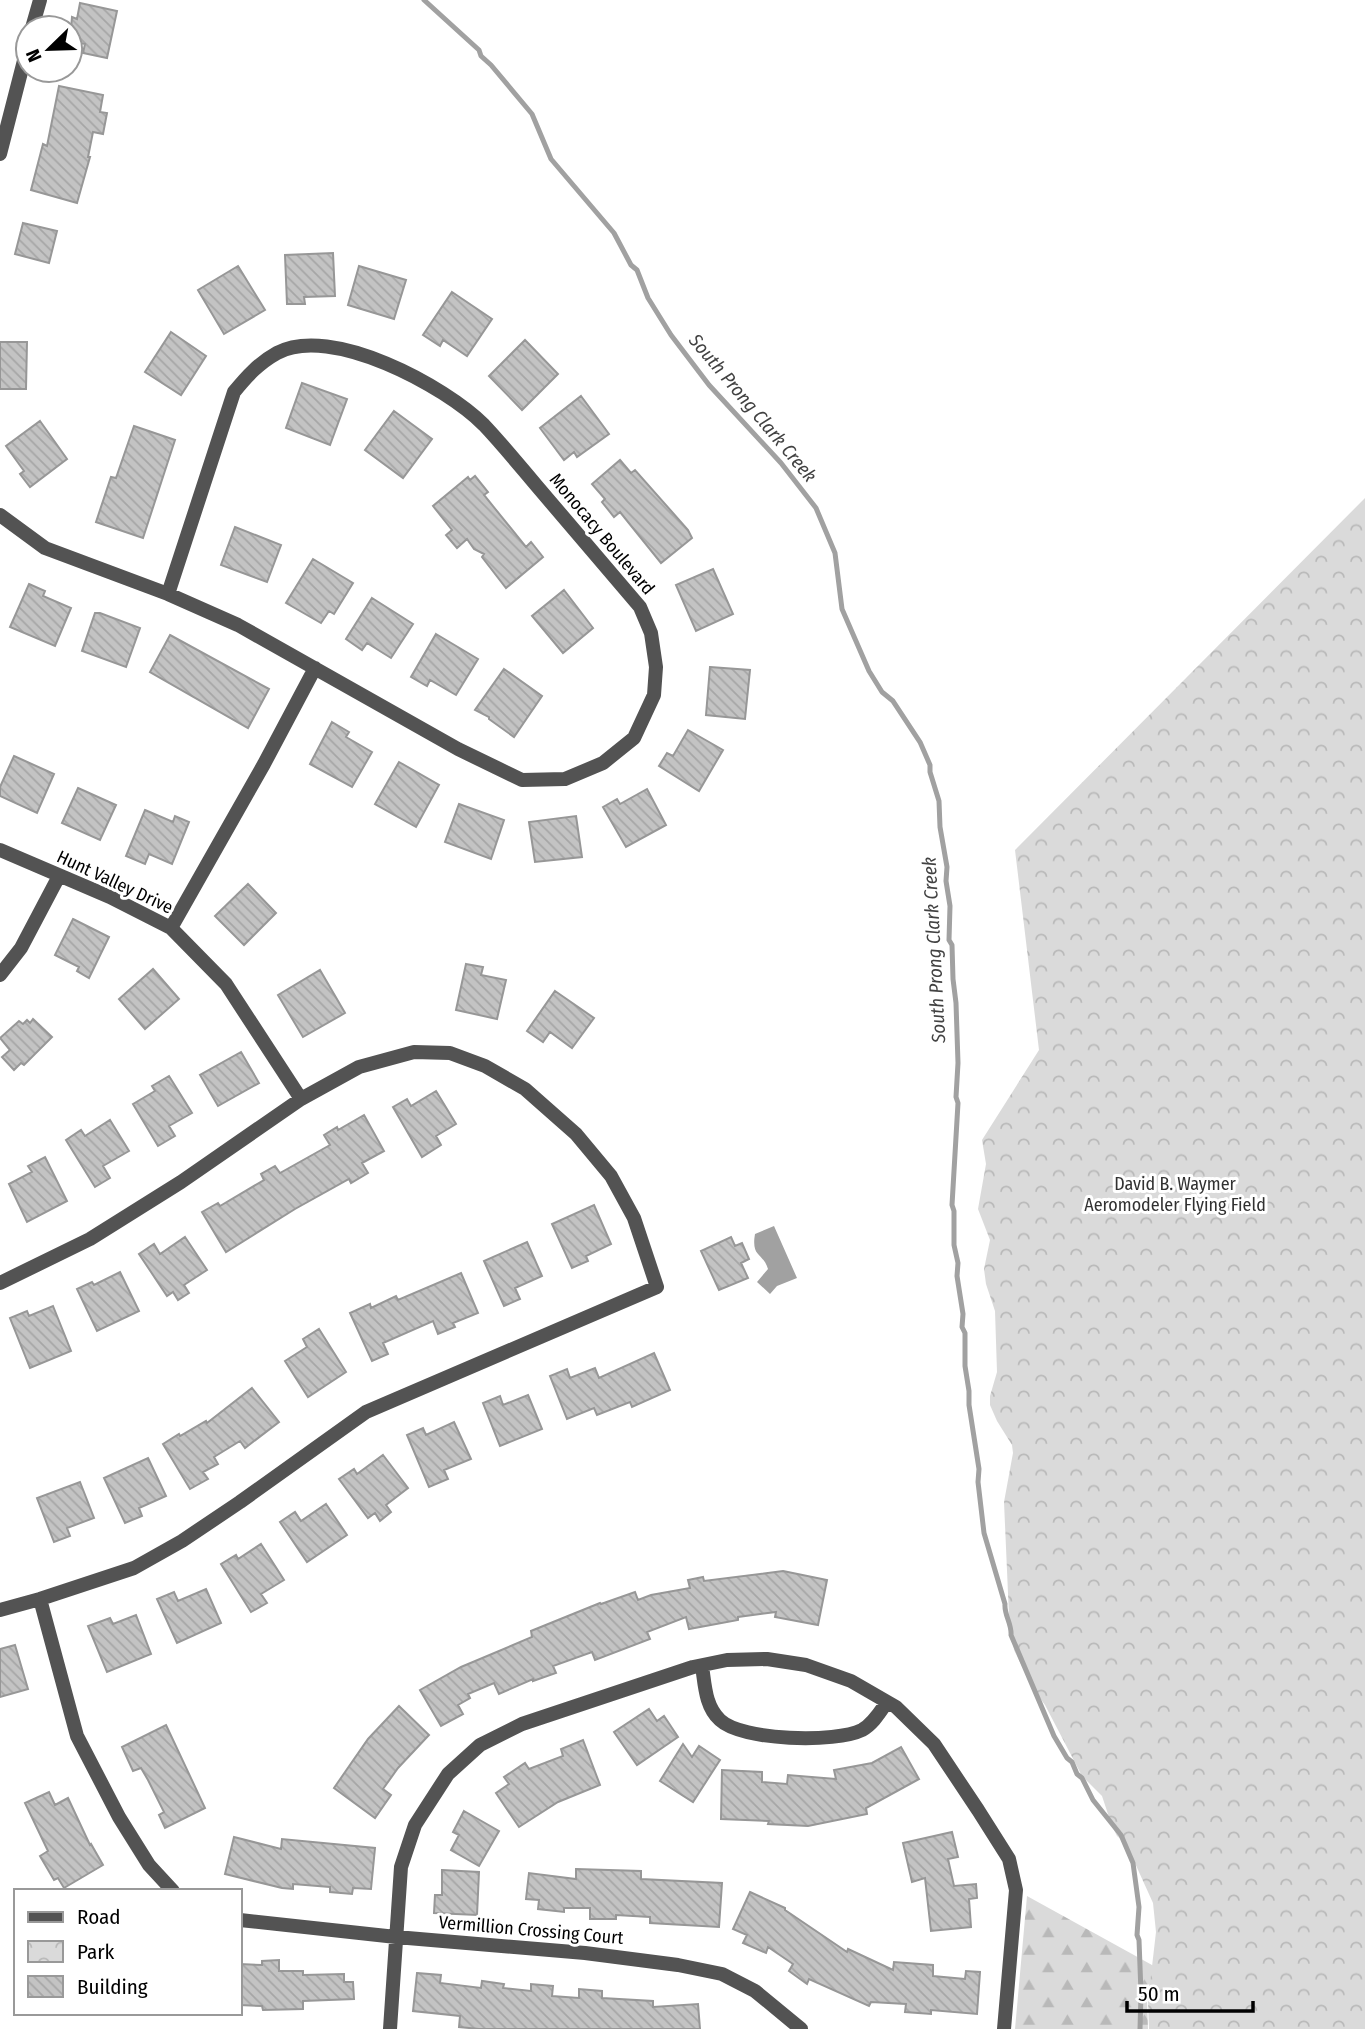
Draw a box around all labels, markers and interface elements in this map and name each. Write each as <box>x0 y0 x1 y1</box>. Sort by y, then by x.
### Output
north arrow <box>14 14 84 84</box>
text: N <box>21 46 47 65</box>
water label: South Prong Clark Creek <box>684 328 822 487</box>
street label: Monocacy Boulevard <box>545 469 659 599</box>
street label: Hunt Valley Drive <box>53 845 177 919</box>
water label: South Prong Clark Creek <box>918 856 950 1045</box>
park label: David B. Waymer Aeromodeler Flying Field <box>1084 1173 1266 1216</box>
legend <box>14 1889 242 2015</box>
text: Road <box>77 1904 121 1930</box>
street label: Vermillion Crossing Court <box>438 1911 624 1949</box>
text: Park <box>77 1939 115 1965</box>
scale bar <box>1127 1969 1253 2013</box>
text: Building <box>77 1974 148 2000</box>
text: 50 m <box>1138 1981 1180 2007</box>

